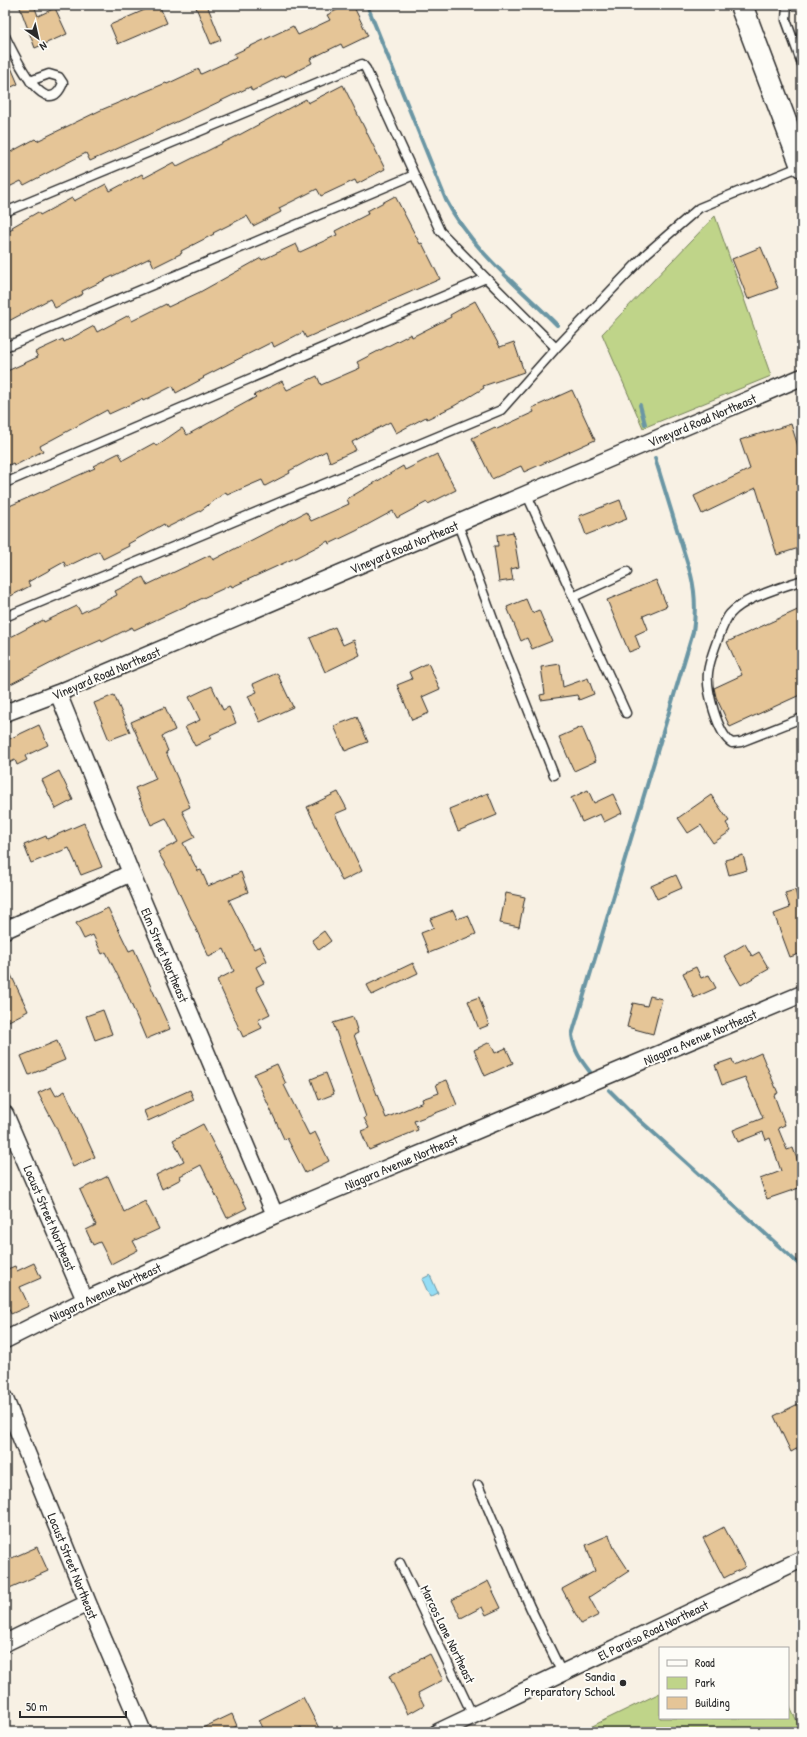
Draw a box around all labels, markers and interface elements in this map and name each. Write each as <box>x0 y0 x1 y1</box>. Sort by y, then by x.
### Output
north arrow <box>18 18 58 58</box>
text: N <box>37 39 50 54</box>
street label: Vineyard Road Northeast <box>645 389 759 451</box>
street label: Vineyard Road Northeast <box>347 516 461 578</box>
street label: Vineyard Road Northeast <box>49 642 163 704</box>
street label: Elm Street Northeast <box>137 905 193 1006</box>
street label: Niagara Avenue Northeast <box>640 1005 760 1069</box>
street label: Niagara Avenue Northeast <box>341 1130 461 1194</box>
street label: Locust Street Northeast <box>20 1163 81 1274</box>
street label: Niagara Avenue Northeast <box>46 1258 164 1326</box>
street label: Locust Street Northeast <box>44 1510 103 1622</box>
street label: Marcos Lane Northeast <box>416 1582 480 1686</box>
street label: El Paraiso Road Northeast <box>595 1596 711 1664</box>
legend <box>659 1647 789 1719</box>
place label: Sandia Preparatory School <box>524 1667 616 1700</box>
text: Park <box>695 1674 715 1691</box>
marker: Sandia Preparatory School <box>618 1678 628 1688</box>
scale bar <box>20 1693 126 1719</box>
text: Building <box>695 1694 730 1711</box>
text: 50 m <box>26 1698 47 1715</box>

